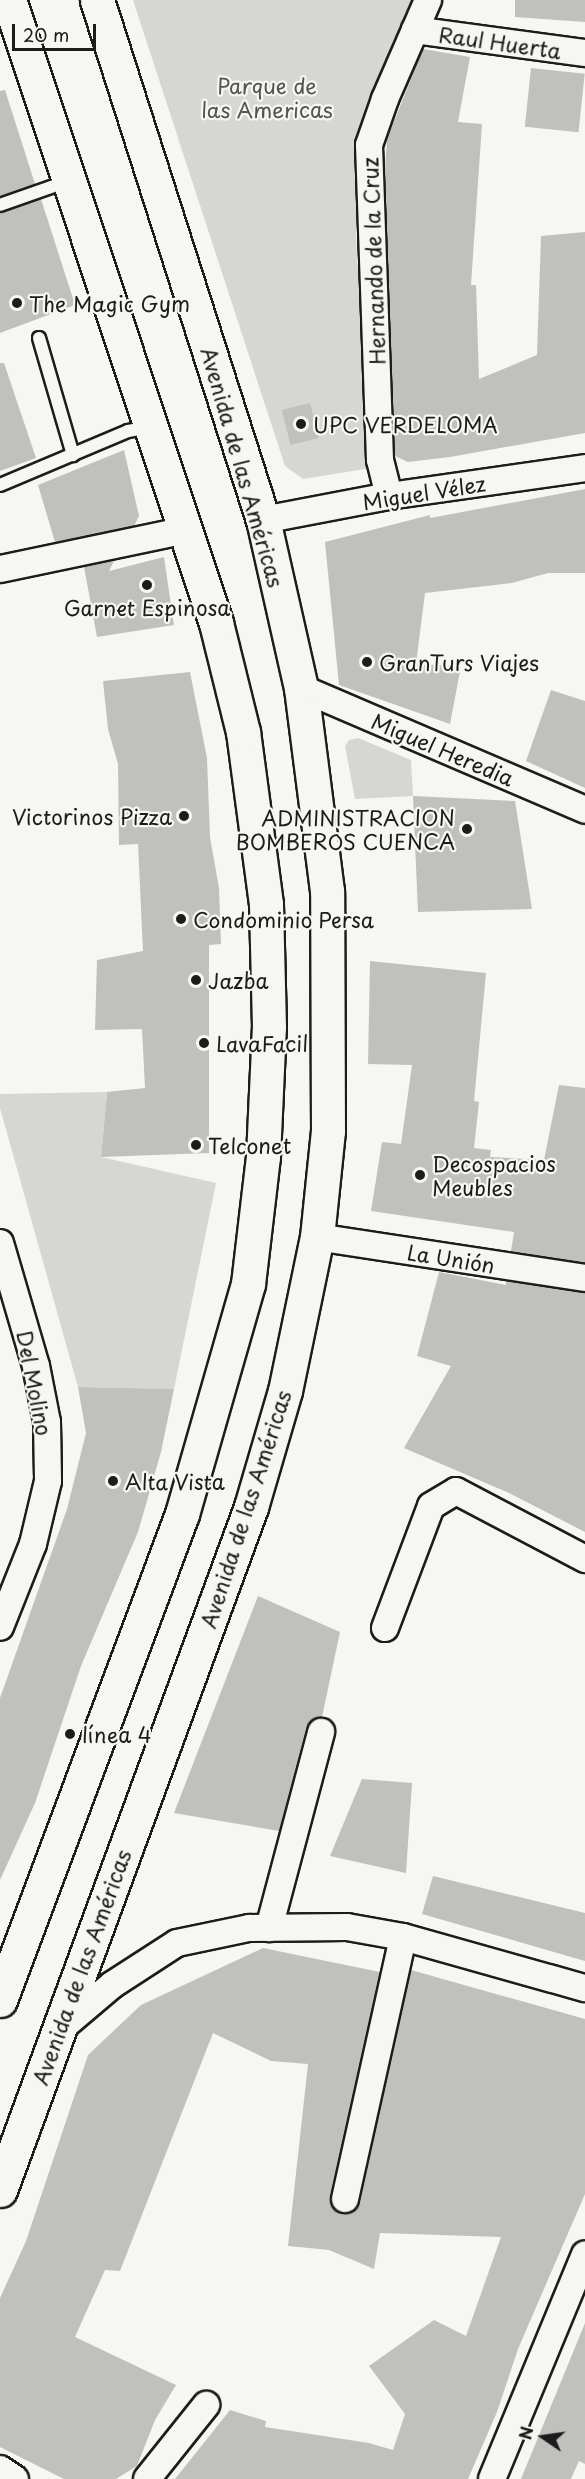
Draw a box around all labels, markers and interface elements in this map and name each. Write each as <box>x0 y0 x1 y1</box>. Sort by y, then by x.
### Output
scale bar <box>15 12 99 50</box>
text: 20 m <box>23 21 69 48</box>
street label: Raul Huerta <box>437 21 563 63</box>
park label: Parque de las Americas <box>202 72 332 122</box>
street label: Hernando de la Cruz <box>357 156 389 366</box>
place label: The Magic Gym <box>29 290 190 316</box>
marker: The Magic Gym <box>10 296 24 310</box>
street label: Avenida de las Américas <box>197 345 289 589</box>
place label: UPC VERDELOMA <box>313 411 497 437</box>
marker: UPC VERDELOMA <box>294 417 308 431</box>
street label: Miguel Vélez <box>360 470 488 514</box>
marker: Garnet Espinosa <box>140 578 154 592</box>
place label: Garnet Espinosa <box>63 594 231 620</box>
place label: GranTurs Viajes <box>379 649 539 675</box>
marker: GranTurs Viajes <box>360 655 374 669</box>
street label: Miguel Heredia <box>368 707 518 791</box>
place label: Victorinos Pizza <box>13 803 172 829</box>
place label: ADMINISTRACION BOMBEROS CUENCA <box>234 804 455 854</box>
marker: Victorinos Pizza <box>177 809 191 823</box>
marker: ADMINISTRACION BOMBEROS CUENCA <box>460 822 474 836</box>
place label: Condominio Persa <box>193 906 375 932</box>
marker: Condominio Persa <box>174 912 188 926</box>
place label: Jazba <box>208 967 269 993</box>
marker: Jazba <box>189 973 203 987</box>
place label: LavaFacil <box>216 1030 308 1056</box>
marker: LavaFacil <box>197 1036 211 1050</box>
place label: Telconet <box>208 1132 291 1158</box>
marker: Telconet <box>189 1138 203 1152</box>
place label: Decospacios Meubles <box>432 1150 556 1200</box>
marker: Decospacios Meubles <box>413 1168 427 1182</box>
street label: La Unión <box>404 1238 498 1278</box>
street label: Del Molino <box>12 1328 58 1438</box>
street label: Avenida de las Américas <box>195 1388 295 1630</box>
place label: Alta Vista <box>125 1468 227 1494</box>
marker: Alta Vista <box>106 1474 120 1488</box>
place label: línea 4 <box>82 1721 152 1747</box>
marker: línea 4 <box>63 1727 77 1741</box>
street label: Avenida de las Américas <box>27 1847 135 2087</box>
north arrow <box>513 2407 573 2467</box>
text: N <box>512 2424 539 2442</box>

